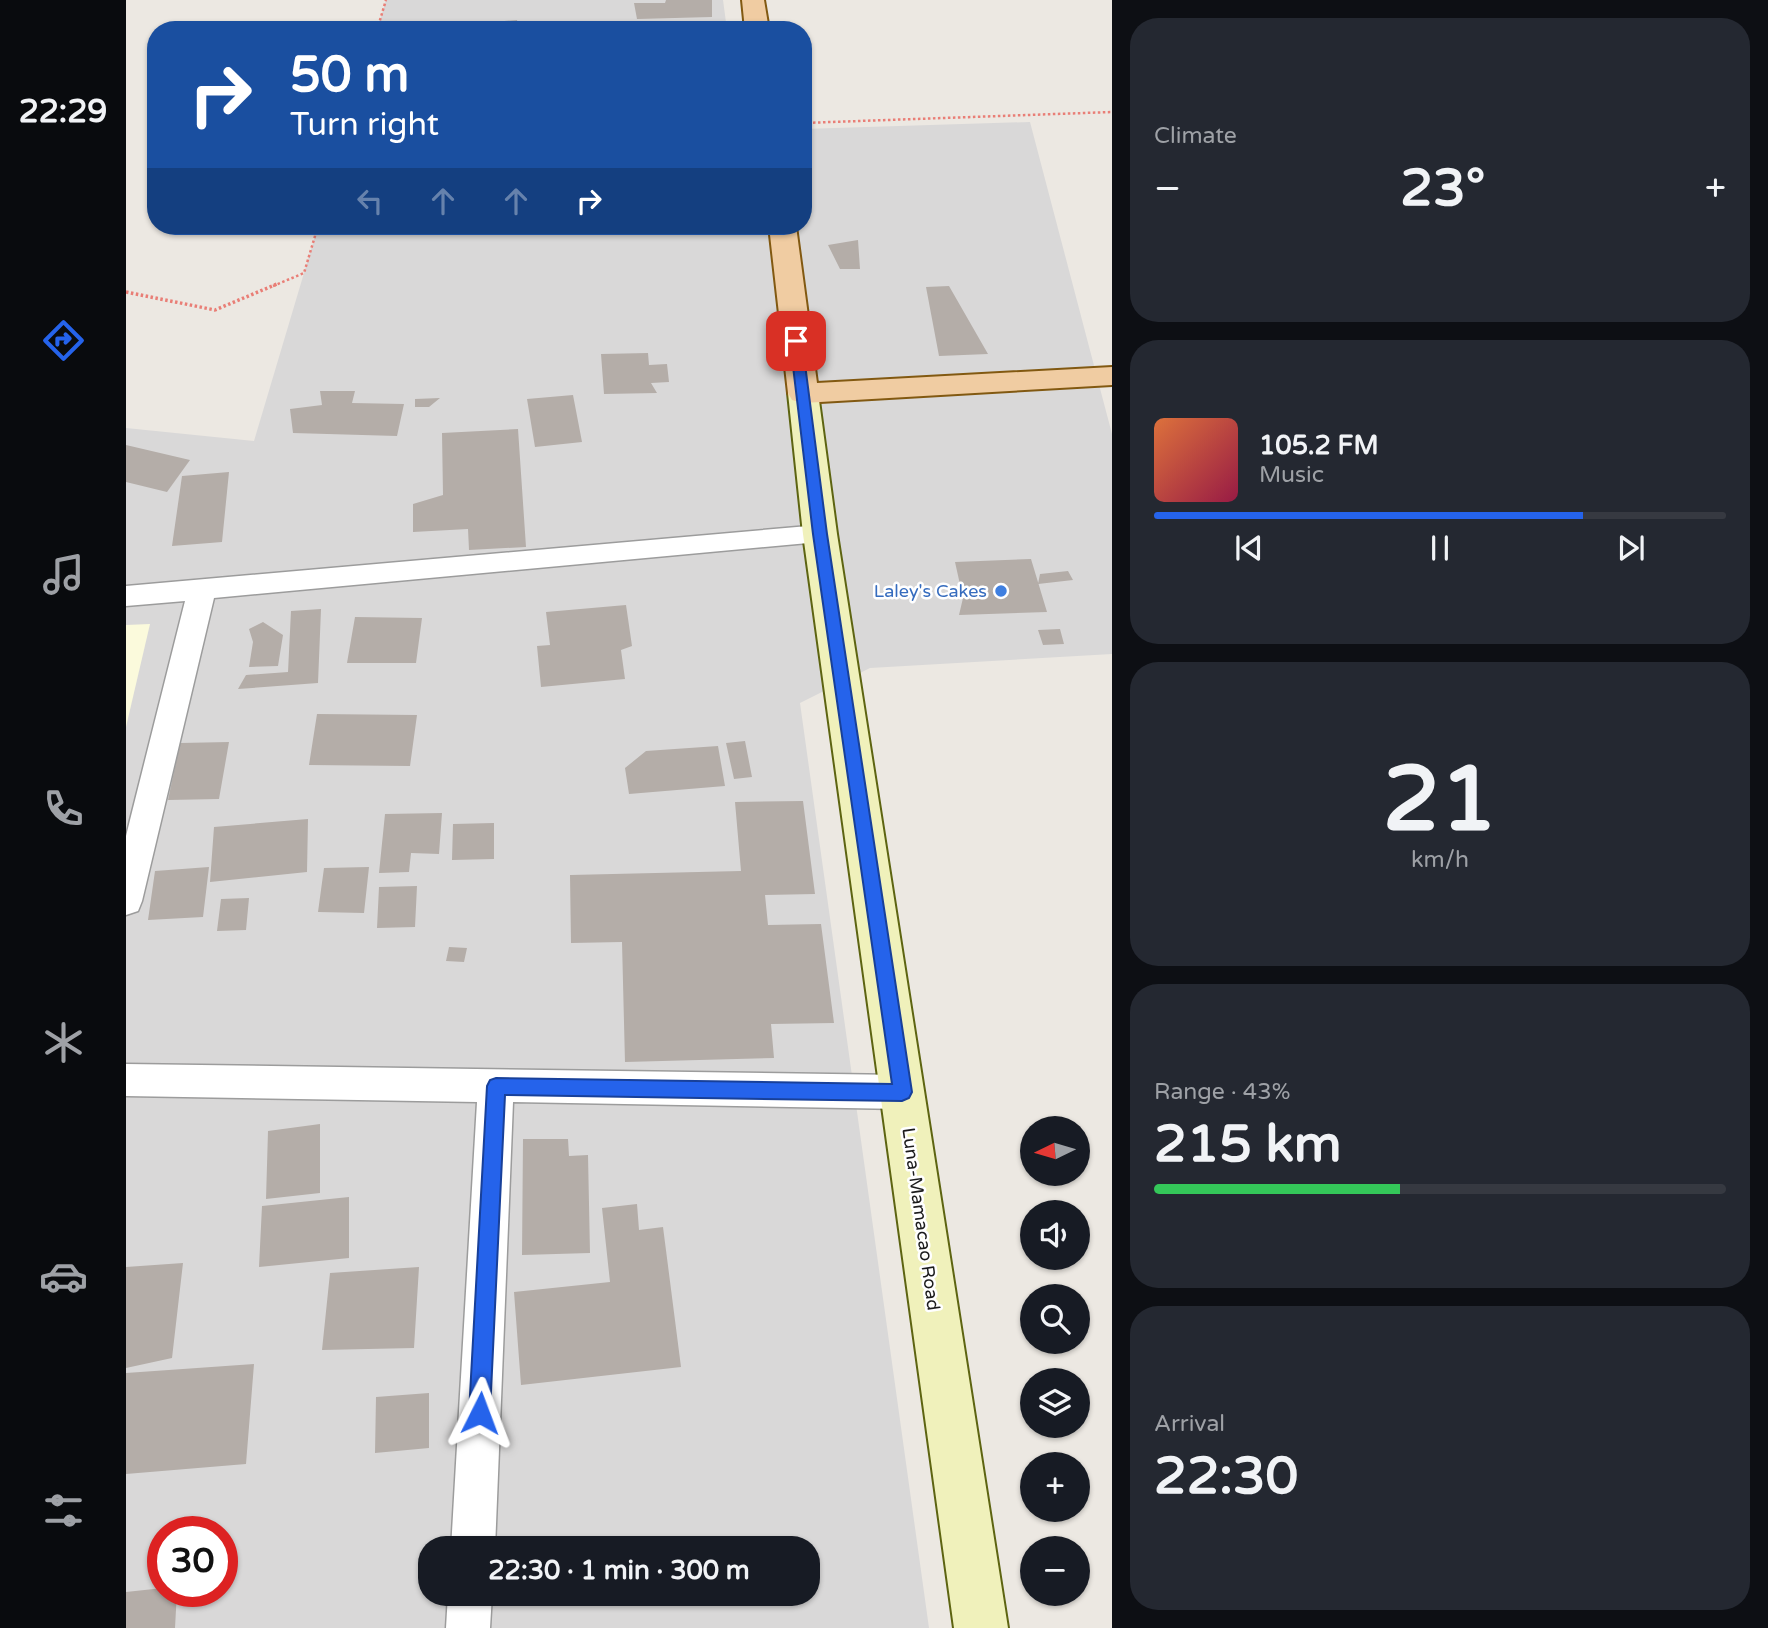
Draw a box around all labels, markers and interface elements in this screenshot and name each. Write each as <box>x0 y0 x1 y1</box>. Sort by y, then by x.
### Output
text: 50 m <box>290 46 409 105</box>
icon: right <box>175 49 266 140</box>
text: 22:29 <box>19 93 107 131</box>
text: Turn right <box>290 106 439 144</box>
text: Climate <box>1154 122 1237 150</box>
text: 23° <box>1400 157 1485 220</box>
text: − <box>1154 166 1181 212</box>
text: + <box>1705 166 1726 212</box>
icon: left <box>351 182 389 220</box>
icon: ahead <box>424 182 462 220</box>
icon: ahead <box>497 182 535 220</box>
icon: right <box>570 182 608 220</box>
pin <box>766 311 826 371</box>
icon: directions <box>39 316 88 365</box>
icon: arrive <box>777 322 815 360</box>
text: 105.2 FM <box>1259 430 1379 461</box>
text: Music <box>1259 461 1324 489</box>
icon: previous <box>1230 529 1268 567</box>
icon: pause <box>1421 529 1459 567</box>
icon: next <box>1612 529 1650 567</box>
icon: music <box>39 550 88 599</box>
place label: Laley's Cakes <box>874 580 987 602</box>
marker: Laley's Cakes <box>993 583 1009 599</box>
text: 21 <box>1383 745 1497 855</box>
icon: phone <box>39 784 88 833</box>
text: km/h <box>1411 846 1469 874</box>
icon: climate <box>39 1018 88 1067</box>
text: Range · 43% <box>1154 1078 1290 1106</box>
text: 215 km <box>1154 1113 1342 1176</box>
north arrow <box>1020 1116 1090 1186</box>
map controls <box>1020 1116 1090 1606</box>
street label: Luna-Mamacao Road <box>897 1126 945 1312</box>
button: sound <box>1020 1200 1090 1270</box>
icon: car <box>39 1252 88 1301</box>
button: search <box>1020 1284 1090 1354</box>
button: layers <box>1020 1368 1090 1438</box>
position arrow <box>443 1376 517 1450</box>
text: Arrival <box>1154 1410 1225 1438</box>
text: 22:30 <box>1154 1445 1298 1508</box>
button: + <box>1020 1452 1090 1522</box>
icon: filters <box>39 1486 88 1535</box>
speed limit sign: 30 <box>147 1516 238 1607</box>
button: − <box>1020 1536 1090 1606</box>
text: 22:30 · 1 min · 300 m <box>488 1555 750 1586</box>

